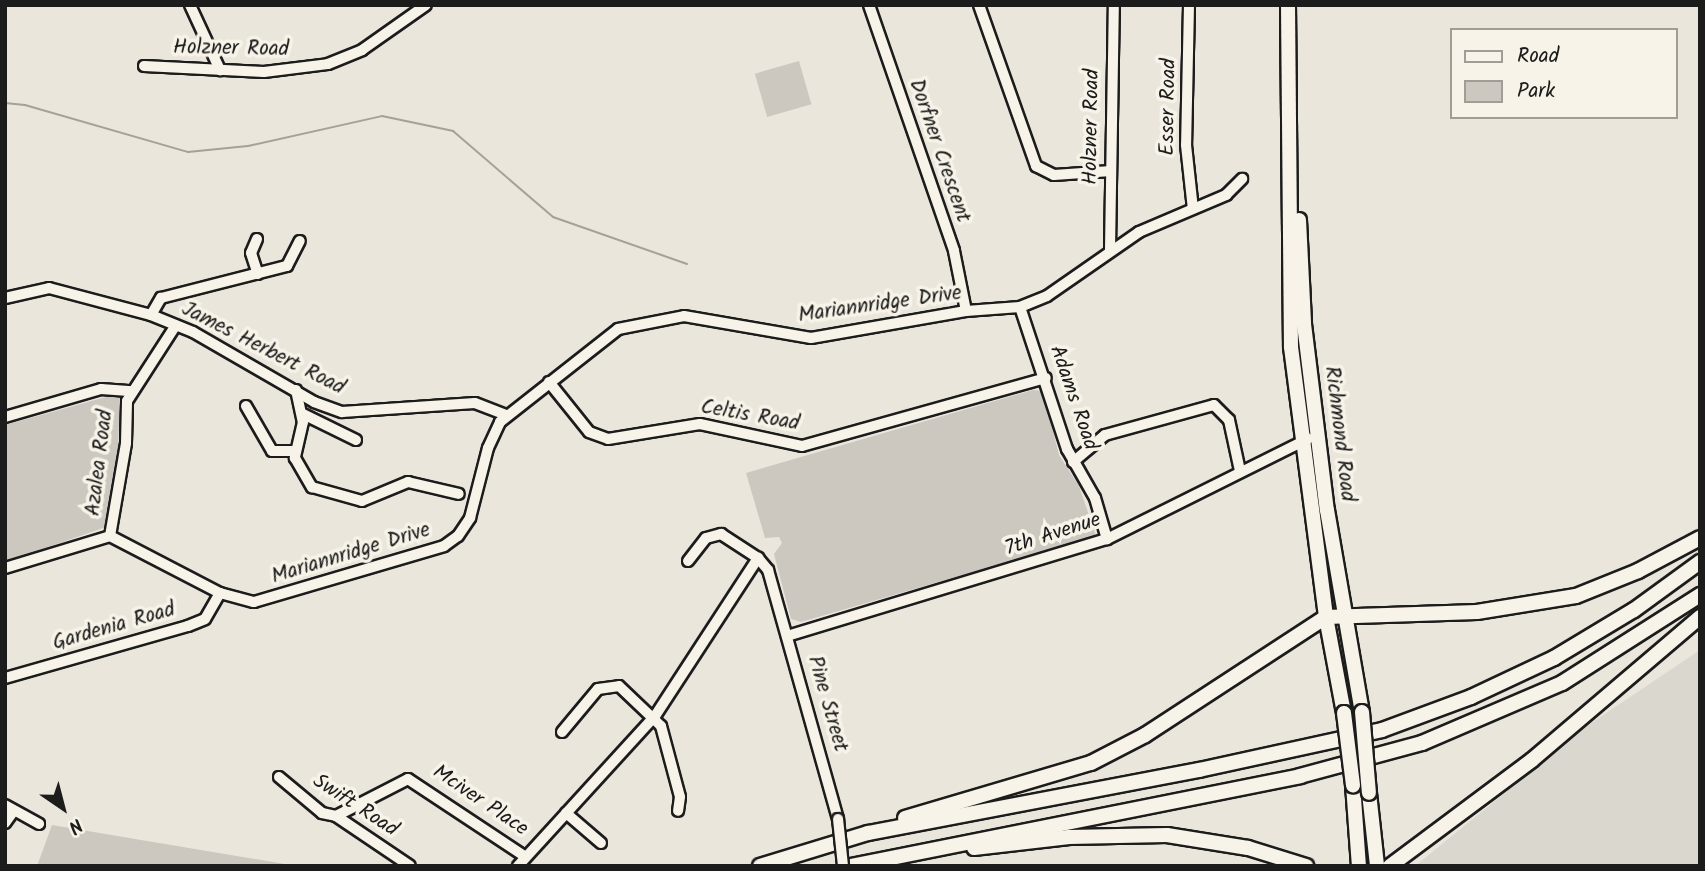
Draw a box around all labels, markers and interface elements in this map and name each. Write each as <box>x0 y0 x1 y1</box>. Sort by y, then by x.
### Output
legend <box>1450 28 1677 119</box>
street label: Holzner Road <box>173 35 289 63</box>
text: Road <box>1517 40 1559 73</box>
street label: Esser Road <box>1156 58 1182 156</box>
street label: Holzner Road <box>1078 69 1106 185</box>
text: Park <box>1517 75 1555 108</box>
street label: Dorfner Crescent <box>903 76 975 226</box>
street label: Mariannridge Drive <box>797 281 963 329</box>
street label: James Herbert Road <box>177 297 349 401</box>
street label: Adams Road <box>1043 342 1103 454</box>
street label: Richmond Road <box>1318 365 1360 503</box>
street label: Celtis Road <box>699 395 801 437</box>
street label: Azalea Road <box>81 408 119 518</box>
street label: 7th Avenue <box>1002 508 1104 562</box>
street label: Mariannridge Drive <box>269 518 433 590</box>
street label: Gardenia Road <box>50 598 178 656</box>
street label: Pine Street <box>801 653 853 755</box>
street label: Mciver Place <box>427 760 533 842</box>
street label: Swift Road <box>308 769 402 843</box>
north arrow <box>28 773 98 843</box>
text: N <box>62 809 89 841</box>

